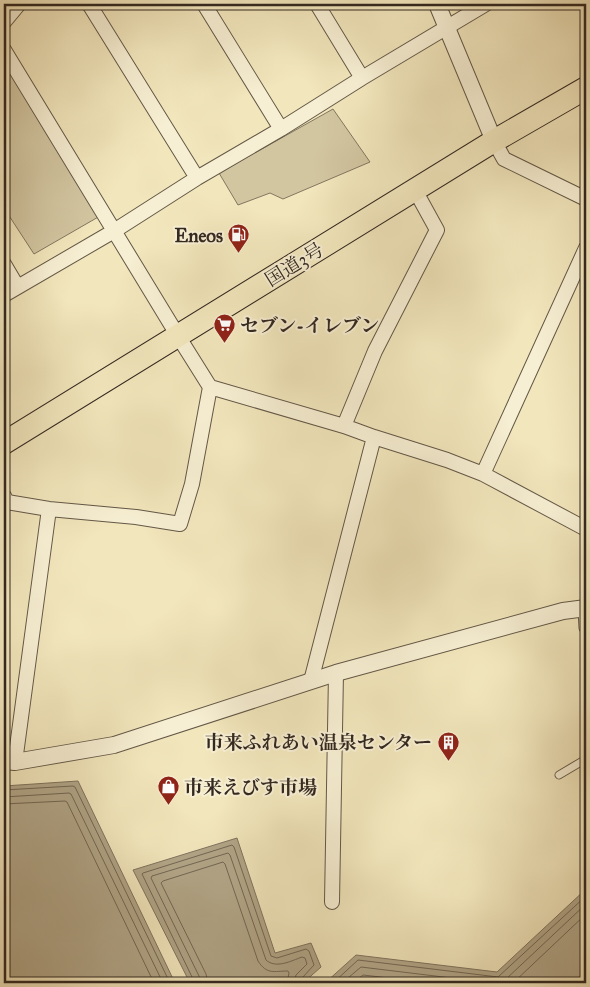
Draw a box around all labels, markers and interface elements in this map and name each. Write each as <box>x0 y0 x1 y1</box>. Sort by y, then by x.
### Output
fuel station icon: Eneos <box>227 223 251 254</box>
place label: Eneos <box>175 224 223 247</box>
street label: 国道3号 <box>261 238 328 291</box>
supermarket icon: セブン-イレブン <box>212 313 236 344</box>
place label: セブン-イレブン <box>240 314 379 337</box>
building icon: 市来ふれあい温泉センター <box>436 730 460 761</box>
place label: 市来ふれあい温泉センター <box>205 731 432 754</box>
shop icon: 市来えびす市場 <box>156 775 180 806</box>
place label: 市来えびす市場 <box>184 776 317 799</box>

